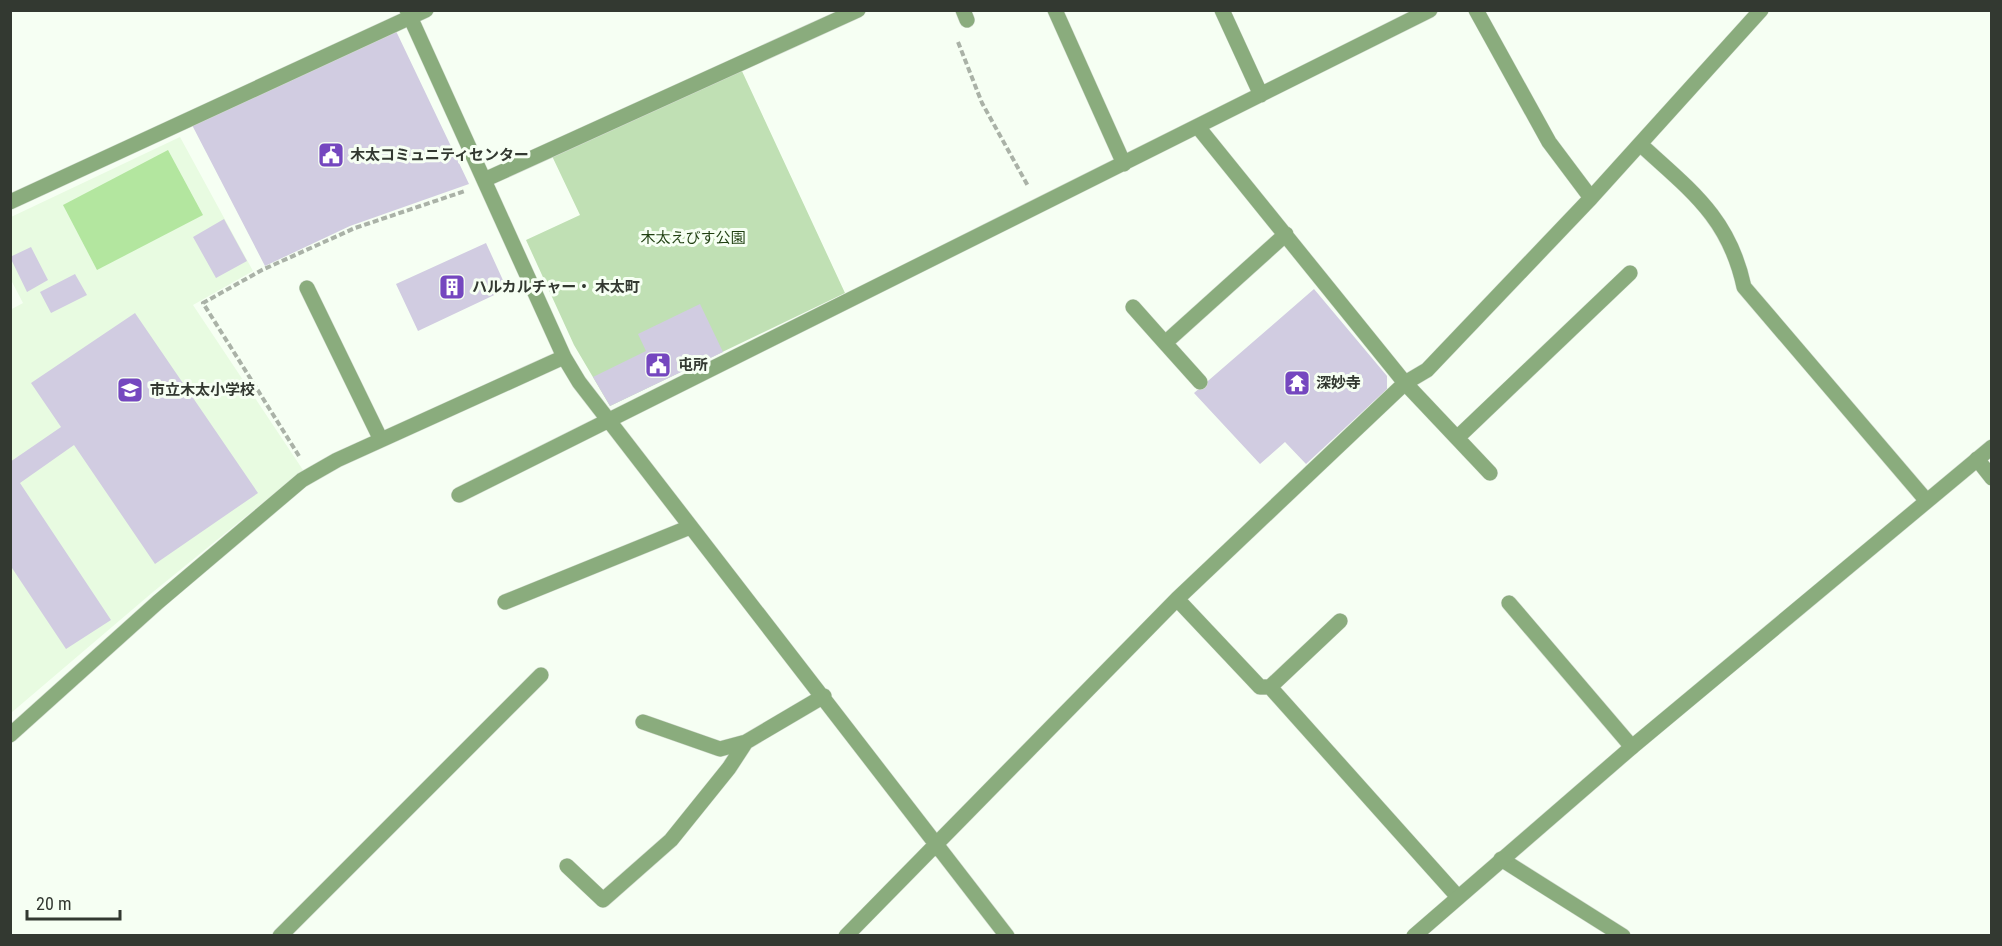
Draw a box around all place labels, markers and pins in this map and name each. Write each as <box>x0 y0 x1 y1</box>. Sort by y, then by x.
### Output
public building icon: 木太コミュニティセンター <box>316 140 346 170</box>
place label: 木太コミュニティセンター <box>350 146 529 164</box>
building icon: ハルカルチャー・ 木太町 <box>437 272 467 302</box>
place label: ハルカルチャー・ 木太町 <box>472 278 640 296</box>
public building icon: 屯所 <box>643 350 673 380</box>
place label: 屯所 <box>678 356 708 374</box>
temple icon: 深妙寺 <box>1282 368 1312 398</box>
place label: 深妙寺 <box>1316 374 1361 392</box>
school or university icon: 市立木太小学校 <box>115 375 145 405</box>
place label: 市立木太小学校 <box>150 381 255 399</box>

